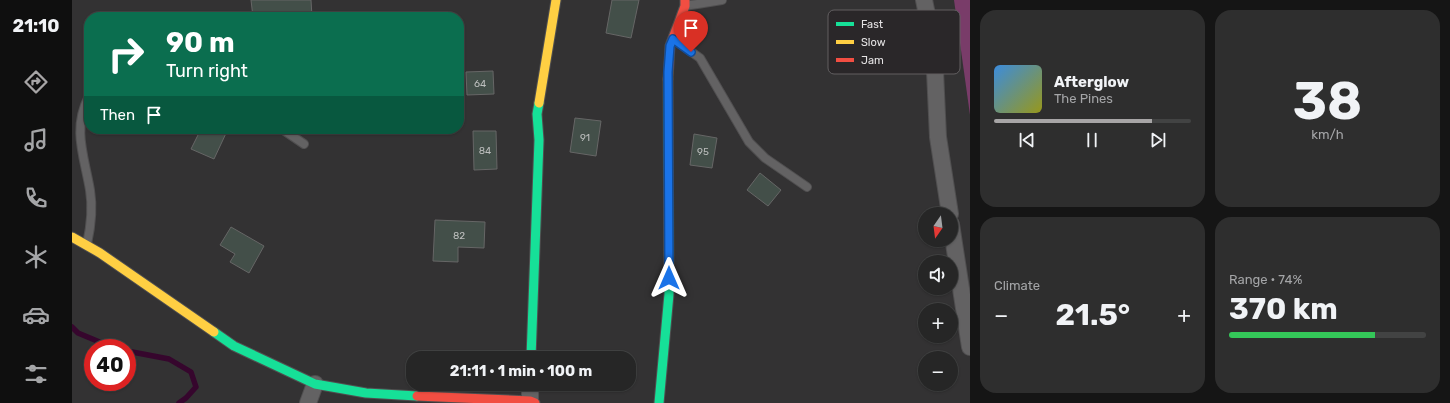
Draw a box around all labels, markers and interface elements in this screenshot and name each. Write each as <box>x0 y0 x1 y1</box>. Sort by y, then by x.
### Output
legend <box>828 10 960 74</box>
pin <box>674 11 708 52</box>
text: 21:10 <box>12 15 60 37</box>
icon: arrive <box>680 17 702 39</box>
text: Fast <box>861 18 884 31</box>
text: 90 m <box>166 26 235 59</box>
icon: right <box>100 28 152 80</box>
text: Slow <box>861 36 886 49</box>
text: Jam <box>861 54 884 67</box>
text: Turn right <box>166 60 248 82</box>
icon: directions <box>22 68 50 96</box>
text: 38 <box>1293 70 1362 132</box>
text: Afterglow <box>1054 73 1129 91</box>
house number: 64 <box>474 78 486 90</box>
text: The Pines <box>1054 91 1113 106</box>
icon: arrive <box>143 104 165 126</box>
text: Then <box>100 106 135 124</box>
icon: music <box>22 126 50 154</box>
text: km/h <box>1311 127 1344 142</box>
icon: previous <box>1016 129 1038 151</box>
icon: pause <box>1081 129 1103 151</box>
icon: next <box>1147 129 1169 151</box>
house number: 91 <box>580 132 590 144</box>
house number: 84 <box>479 145 491 157</box>
house number: 95 <box>697 146 709 158</box>
icon: phone <box>22 184 50 212</box>
north arrow <box>918 207 958 247</box>
map controls <box>918 207 958 391</box>
house number: 82 <box>453 230 465 242</box>
icon: climate <box>22 243 50 271</box>
button: sound <box>918 255 958 295</box>
position arrow <box>648 257 690 299</box>
text: Range · 74% <box>1229 272 1302 287</box>
text: Climate <box>994 278 1040 293</box>
text: 370 km <box>1229 291 1338 327</box>
text: 21.5° <box>1055 297 1130 333</box>
icon: car <box>22 301 50 329</box>
text: − <box>994 302 1008 329</box>
text: + <box>1177 302 1191 329</box>
button: + <box>918 303 958 343</box>
speed limit sign: 40 <box>84 339 136 391</box>
button: − <box>918 351 958 391</box>
icon: filters <box>22 360 50 388</box>
text: 21:11 · 1 min · 100 m <box>450 362 592 380</box>

